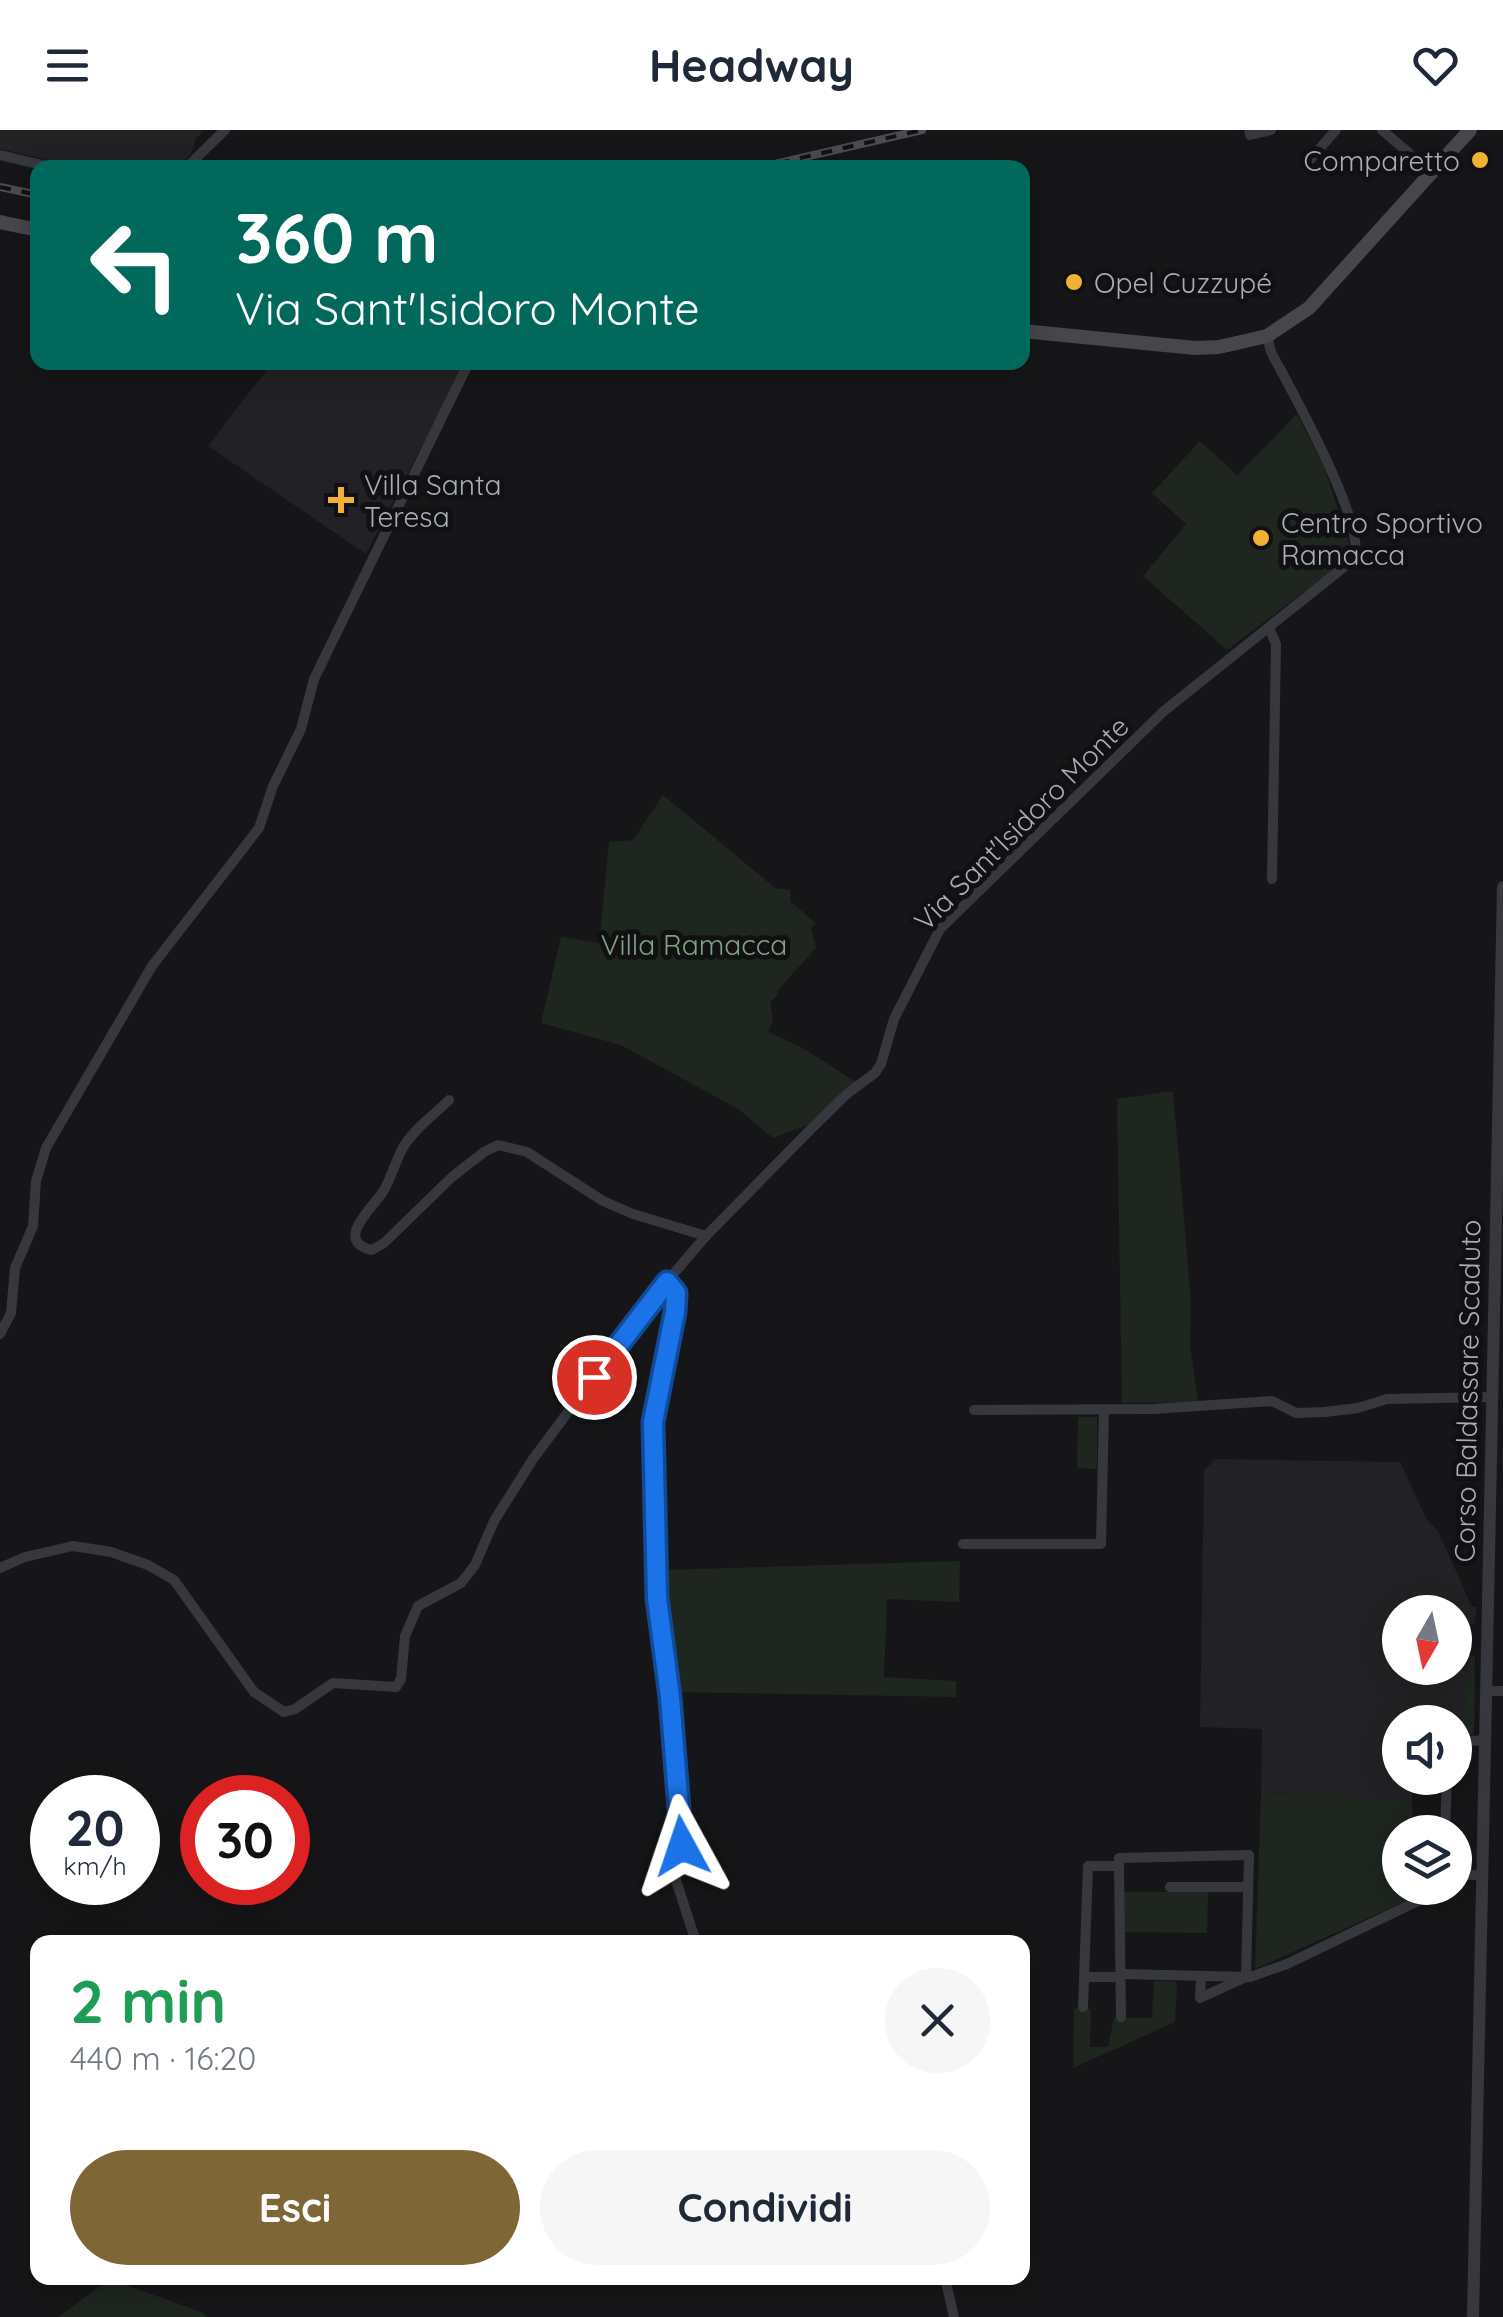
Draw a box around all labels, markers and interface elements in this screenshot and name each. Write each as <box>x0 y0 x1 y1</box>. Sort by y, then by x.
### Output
text: Headway <box>649 37 854 93</box>
icon: menu <box>40 38 95 93</box>
icon: heart <box>1408 38 1463 93</box>
place label: Comparetto <box>1304 143 1460 178</box>
marker: Comparetto <box>1469 149 1491 171</box>
text: 360 m <box>235 193 438 281</box>
icon: left <box>70 200 200 330</box>
place label: Opel Cuzzupé <box>1094 265 1272 300</box>
marker: Opel Cuzzupé <box>1063 271 1085 293</box>
text: Via Sant'Isidoro Monte <box>235 280 700 336</box>
place label: Villa Santa Teresa <box>364 467 501 534</box>
marker: Villa Santa Teresa <box>328 487 354 513</box>
place label: Centro Sportivo Ramacca <box>1281 505 1483 572</box>
marker: Centro Sportivo Ramacca <box>1250 527 1272 549</box>
street label: Via Sant'Isidoro Monte <box>906 708 1136 938</box>
park label: Villa Ramacca <box>601 927 787 962</box>
street label: Corso Baldassare Scaduto <box>1447 1219 1487 1563</box>
pin <box>552 1335 637 1420</box>
icon: arrive <box>567 1350 622 1405</box>
north arrow <box>1382 1595 1472 1685</box>
map controls <box>1382 1595 1472 1905</box>
button: sound <box>1382 1705 1472 1795</box>
speed limit sign: 30 <box>180 1775 310 1905</box>
position arrow <box>630 1794 734 1898</box>
text: 20 <box>65 1796 125 1859</box>
button: layers <box>1382 1815 1472 1905</box>
text: km/h <box>63 1850 127 1881</box>
text: 2 min <box>70 1963 226 2038</box>
button: close <box>885 1968 990 2073</box>
text: 440 m · 16:20 <box>70 2038 256 2078</box>
button: Esci <box>70 2150 520 2265</box>
button: Condividi <box>540 2150 990 2265</box>

